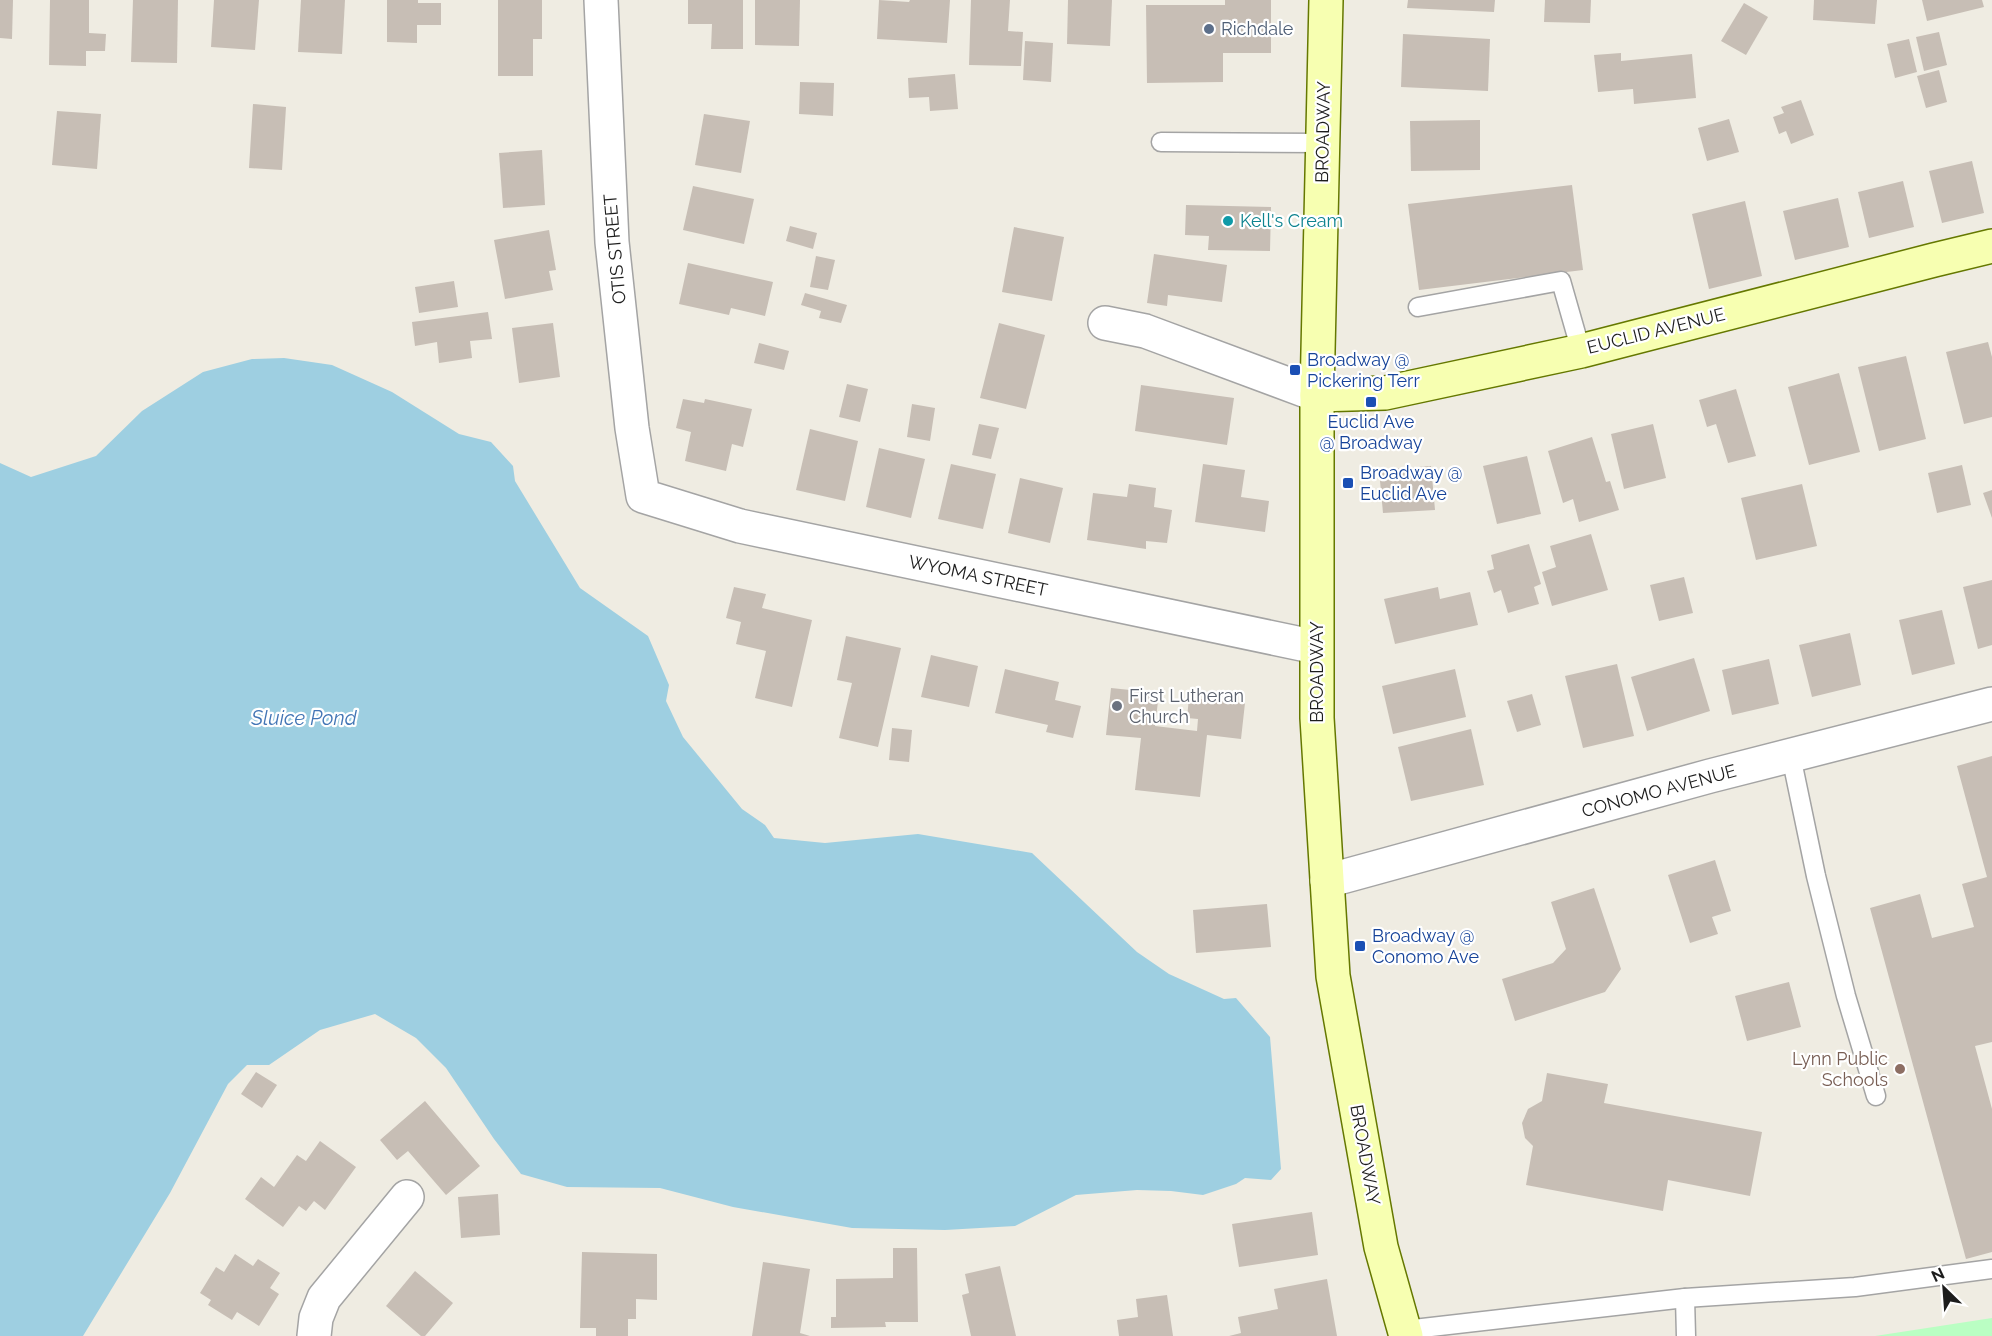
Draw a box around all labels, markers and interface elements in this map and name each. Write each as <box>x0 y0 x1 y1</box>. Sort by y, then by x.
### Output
place label: Richdale <box>1221 18 1294 39</box>
marker: Richdale <box>1202 22 1216 36</box>
street label: BROADWAY <box>1311 81 1334 183</box>
street label: OTIS STREET <box>599 193 630 305</box>
place label: Kell's Cream <box>1240 210 1343 231</box>
marker: Kell's Cream <box>1221 214 1235 228</box>
street label: EUCLID AVENUE <box>1585 303 1727 358</box>
place label: Broadway @ Pickering Terr <box>1307 349 1420 391</box>
marker: Broadway @ Pickering Terr <box>1288 363 1302 377</box>
marker: Euclid Ave @ Broadway <box>1364 395 1378 409</box>
place label: Euclid Ave @ Broadway <box>1319 411 1423 453</box>
place label: Broadway @ Euclid Ave <box>1360 462 1463 504</box>
marker: Broadway @ Euclid Ave <box>1341 476 1355 490</box>
street label: WYOMA STREET <box>907 551 1050 601</box>
street label: BROADWAY <box>1306 621 1327 723</box>
place label: First Lutheran Church <box>1129 685 1244 727</box>
marker: First Lutheran Church <box>1110 699 1124 713</box>
water label: Sluice Pond <box>250 706 358 730</box>
street label: CONOMO AVENUE <box>1579 760 1739 821</box>
place label: Broadway @ Conomo Ave <box>1372 925 1479 967</box>
marker: Broadway @ Conomo Ave <box>1353 939 1367 953</box>
place label: Lynn Public Schools <box>1792 1048 1888 1090</box>
marker: Lynn Public Schools <box>1893 1062 1907 1076</box>
street label: BROADWAY <box>1346 1103 1385 1207</box>
north arrow <box>1914 1258 1974 1318</box>
text: N <box>1928 1264 1947 1286</box>

